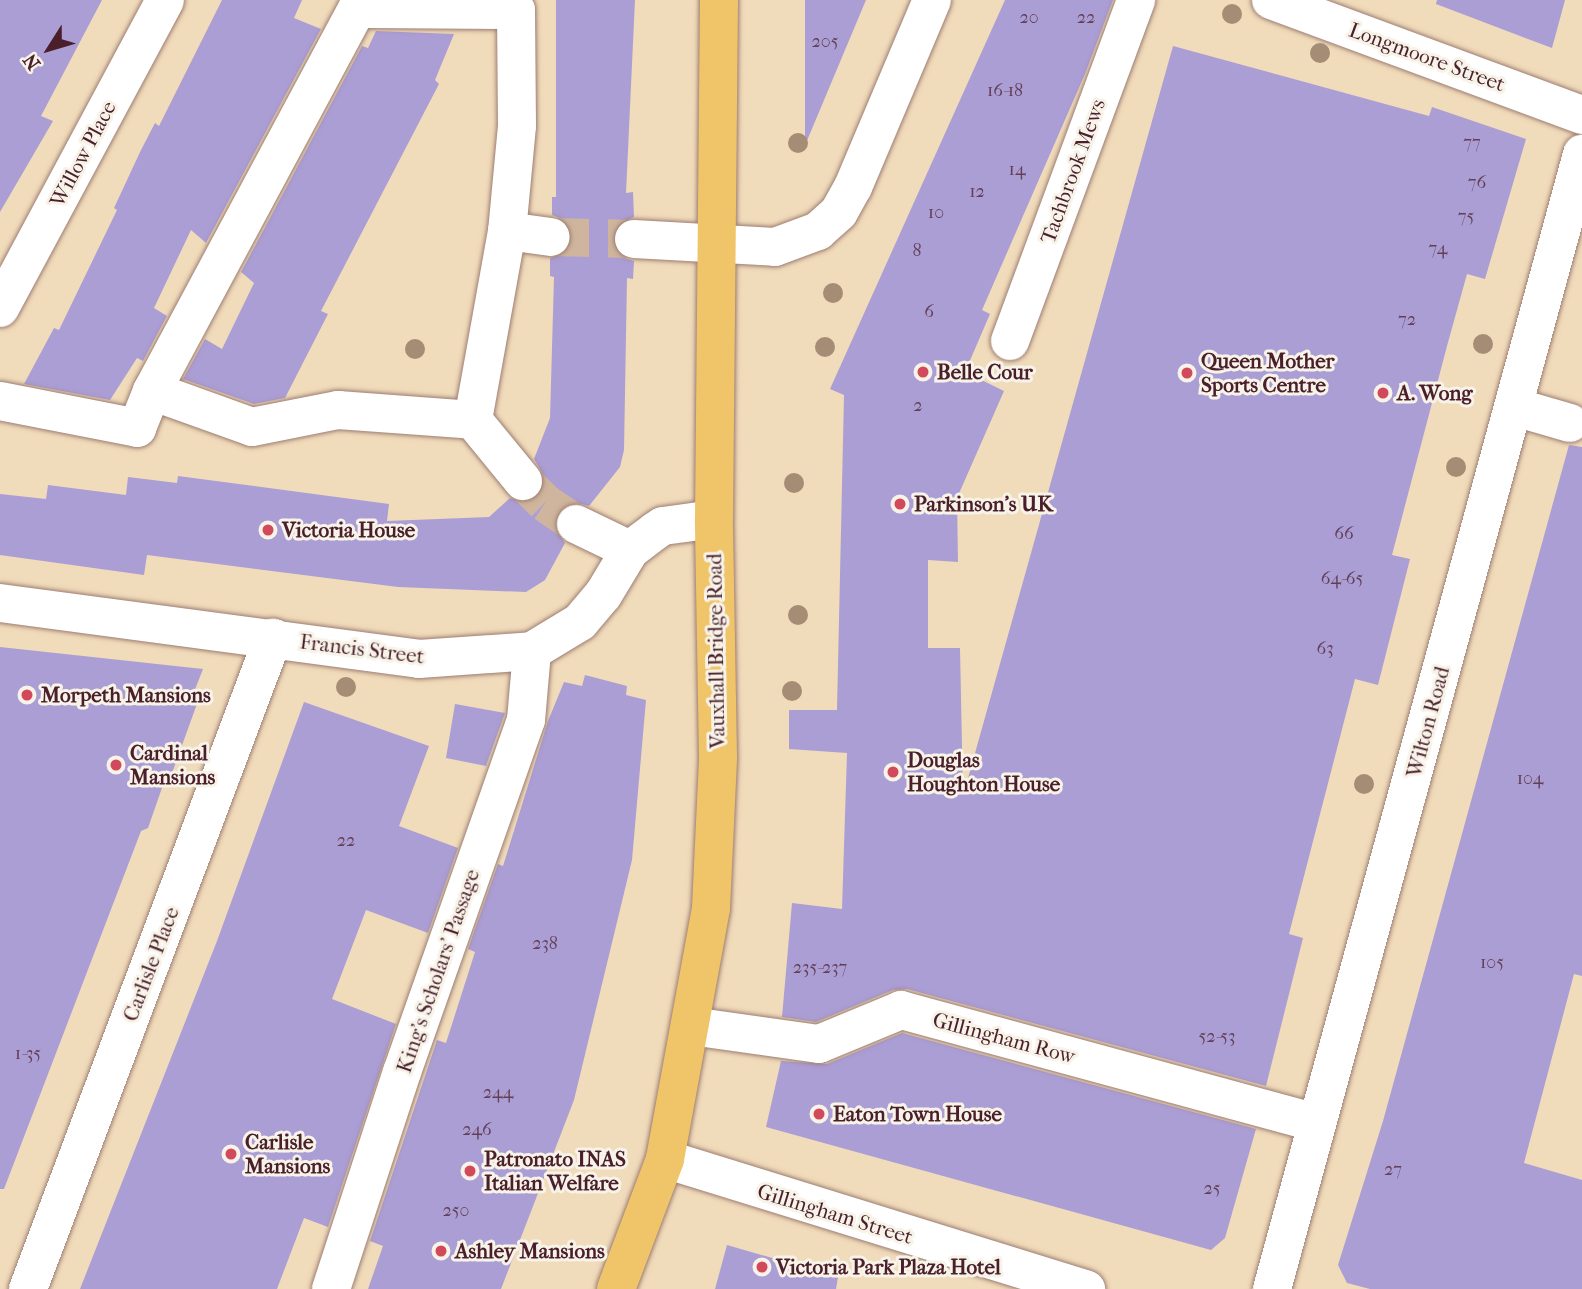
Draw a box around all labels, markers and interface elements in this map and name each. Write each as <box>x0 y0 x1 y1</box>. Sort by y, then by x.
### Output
house number: 20 <box>1019 7 1039 29</box>
house number: 22 <box>1077 7 1095 29</box>
north arrow <box>14 14 84 84</box>
street label: Longmoore Street <box>1345 17 1509 97</box>
house number: 205 <box>812 31 838 53</box>
text: N <box>19 49 45 74</box>
house number: 16-18 <box>987 80 1023 102</box>
street label: Tachbrook Mews <box>1035 95 1111 247</box>
street label: Willow Place <box>45 97 121 211</box>
house number: 77 <box>1463 132 1481 154</box>
house number: 14 <box>1008 159 1026 181</box>
house number: 76 <box>1468 172 1486 194</box>
house number: 12 <box>969 181 985 203</box>
house number: 10 <box>928 202 944 224</box>
house number: 75 <box>1458 206 1474 228</box>
house number: 74 <box>1429 238 1447 260</box>
house number: 8 <box>912 240 922 262</box>
house number: 6 <box>924 301 934 323</box>
house number: 72 <box>1398 309 1416 331</box>
place label: Queen Mother Sports Centre <box>1201 348 1334 398</box>
place label: Belle Cour <box>937 359 1033 385</box>
marker: Belle Cour <box>915 364 931 380</box>
marker: Queen Mother Sports Centre <box>1179 365 1195 381</box>
place label: A. Wong <box>1397 380 1473 406</box>
marker: A. Wong <box>1375 385 1391 401</box>
house number: 2 <box>913 395 923 417</box>
place label: Parkinson's UK <box>914 491 1053 517</box>
marker: Parkinson's UK <box>892 496 908 512</box>
place label: Victoria House <box>282 517 415 543</box>
marker: Victoria House <box>260 522 276 538</box>
house number: 66 <box>1334 523 1354 545</box>
street label: Vauxhall Bridge Road <box>702 553 730 749</box>
house number: 64-65 <box>1321 568 1363 590</box>
street label: Francis Street <box>298 629 426 669</box>
house number: 63 <box>1316 638 1334 660</box>
street label: Wilton Road <box>1401 664 1455 780</box>
place label: Morpeth Mansions <box>41 682 211 708</box>
marker: Morpeth Mansions <box>19 687 35 703</box>
place label: Cardinal Mansions <box>130 740 215 790</box>
place label: Douglas Houghton House <box>907 747 1060 797</box>
marker: Cardinal Mansions <box>108 757 124 773</box>
marker: Douglas Houghton House <box>885 764 901 780</box>
house number: 104 <box>1517 768 1543 790</box>
house number: 22 <box>337 830 355 852</box>
street label: King's Scholars' Passage <box>391 866 485 1076</box>
street label: Carlisle Place <box>118 903 184 1025</box>
house number: 238 <box>532 933 558 955</box>
house number: 105 <box>1480 952 1504 974</box>
house number: 235-237 <box>793 957 847 979</box>
street label: Gillingham Row <box>930 1007 1078 1069</box>
house number: 52-53 <box>1199 1026 1235 1048</box>
house number: 1-35 <box>15 1043 41 1065</box>
house number: 244 <box>483 1082 513 1104</box>
place label: Eaton Town House <box>833 1101 1002 1127</box>
marker: Eaton Town House <box>811 1106 827 1122</box>
house number: 246 <box>462 1119 492 1141</box>
place label: Carlisle Mansions <box>245 1129 330 1179</box>
marker: Carlisle Mansions <box>223 1146 239 1162</box>
place label: Patronato INAS Italian Welfare <box>484 1146 626 1196</box>
house number: 27 <box>1384 1159 1402 1181</box>
marker: Patronato INAS Italian Welfare <box>462 1163 478 1179</box>
street label: Gillingham Street <box>754 1178 916 1250</box>
house number: 25 <box>1203 1178 1221 1200</box>
house number: 250 <box>443 1200 469 1222</box>
place label: Ashley Mansions <box>455 1238 605 1264</box>
marker: Ashley Mansions <box>433 1243 449 1259</box>
place label: Victoria Park Plaza Hotel <box>776 1254 1001 1280</box>
marker: Victoria Park Plaza Hotel <box>754 1259 770 1275</box>

